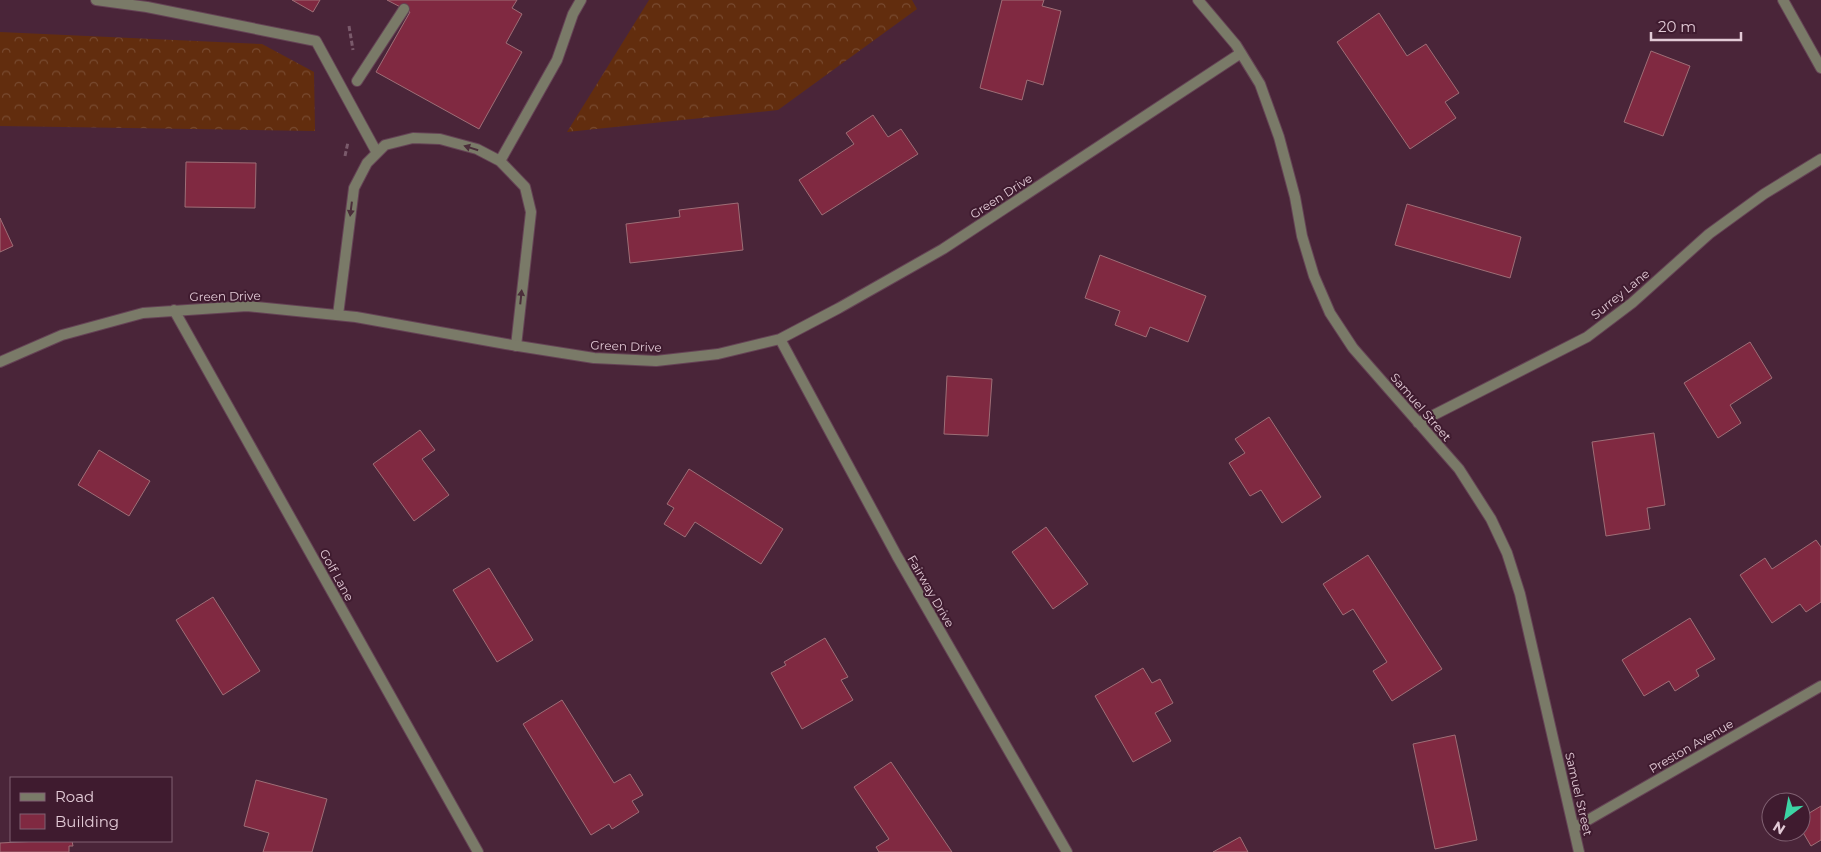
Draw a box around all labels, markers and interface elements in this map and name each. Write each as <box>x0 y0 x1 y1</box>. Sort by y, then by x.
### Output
scale bar <box>1651 10 1741 42</box>
text: 20 m <box>1658 17 1696 36</box>
one-way arrow <box>463 143 478 151</box>
street label: Green Drive <box>967 170 1035 222</box>
one-way arrow <box>347 201 355 217</box>
street label: Surrey Lane <box>1588 266 1652 322</box>
street label: Green Drive <box>189 288 261 304</box>
one-way arrow <box>517 289 525 305</box>
street label: Green Drive <box>590 337 662 355</box>
street label: Samuel Street <box>1387 370 1455 444</box>
street label: Golf Lane <box>317 547 357 603</box>
street label: Fairway Drive <box>904 552 958 630</box>
street label: Preston Avenue <box>1646 716 1736 776</box>
street label: Samuel Street <box>1562 751 1596 837</box>
legend <box>10 777 172 842</box>
text: Road <box>55 787 94 806</box>
north arrow <box>1761 792 1811 842</box>
text: Building <box>55 812 119 831</box>
text: N <box>1770 817 1789 839</box>

